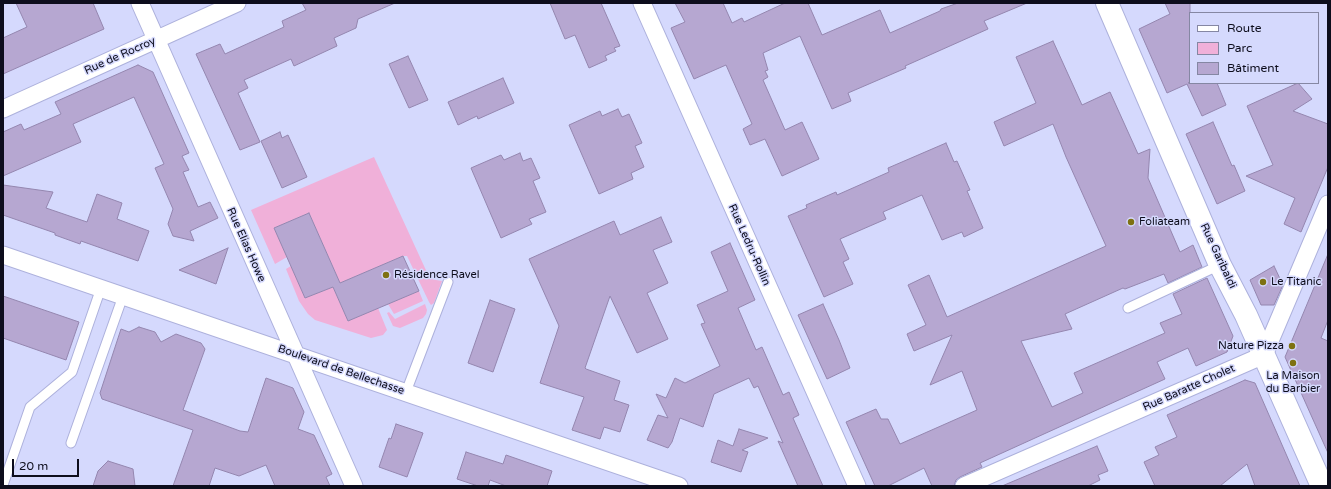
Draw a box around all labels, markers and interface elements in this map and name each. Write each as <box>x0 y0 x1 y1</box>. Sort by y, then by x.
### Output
legend <box>1189 12 1319 84</box>
text: Route <box>1227 21 1261 35</box>
street label: Rue de Rocroy <box>82 34 158 78</box>
text: Parc <box>1227 41 1252 55</box>
text: Bâtiment <box>1227 61 1279 75</box>
street label: Rue Ledru-Rollin <box>725 202 773 288</box>
street label: Rue Elias Howe <box>224 206 268 284</box>
place label: Foliateam <box>1139 215 1190 229</box>
marker: Foliateam <box>1126 217 1136 227</box>
street label: Rue Garibaldi <box>1197 221 1239 291</box>
place label: Résidence Ravel <box>394 268 479 282</box>
marker: Résidence Ravel <box>381 270 391 280</box>
place label: Le Titanic <box>1271 275 1321 289</box>
marker: Le Titanic <box>1258 277 1268 287</box>
place label: Nature Pizza <box>1218 339 1284 353</box>
marker: Nature Pizza <box>1287 341 1297 351</box>
street label: Boulevard de Bellechasse <box>276 342 406 398</box>
marker: La Maison du Barbier <box>1288 358 1298 368</box>
street label: Rue Baratte Cholet <box>1141 362 1237 414</box>
place label: La Maison du Barbier <box>1266 369 1320 395</box>
scale bar <box>14 451 81 477</box>
text: 20 m <box>19 459 48 473</box>

